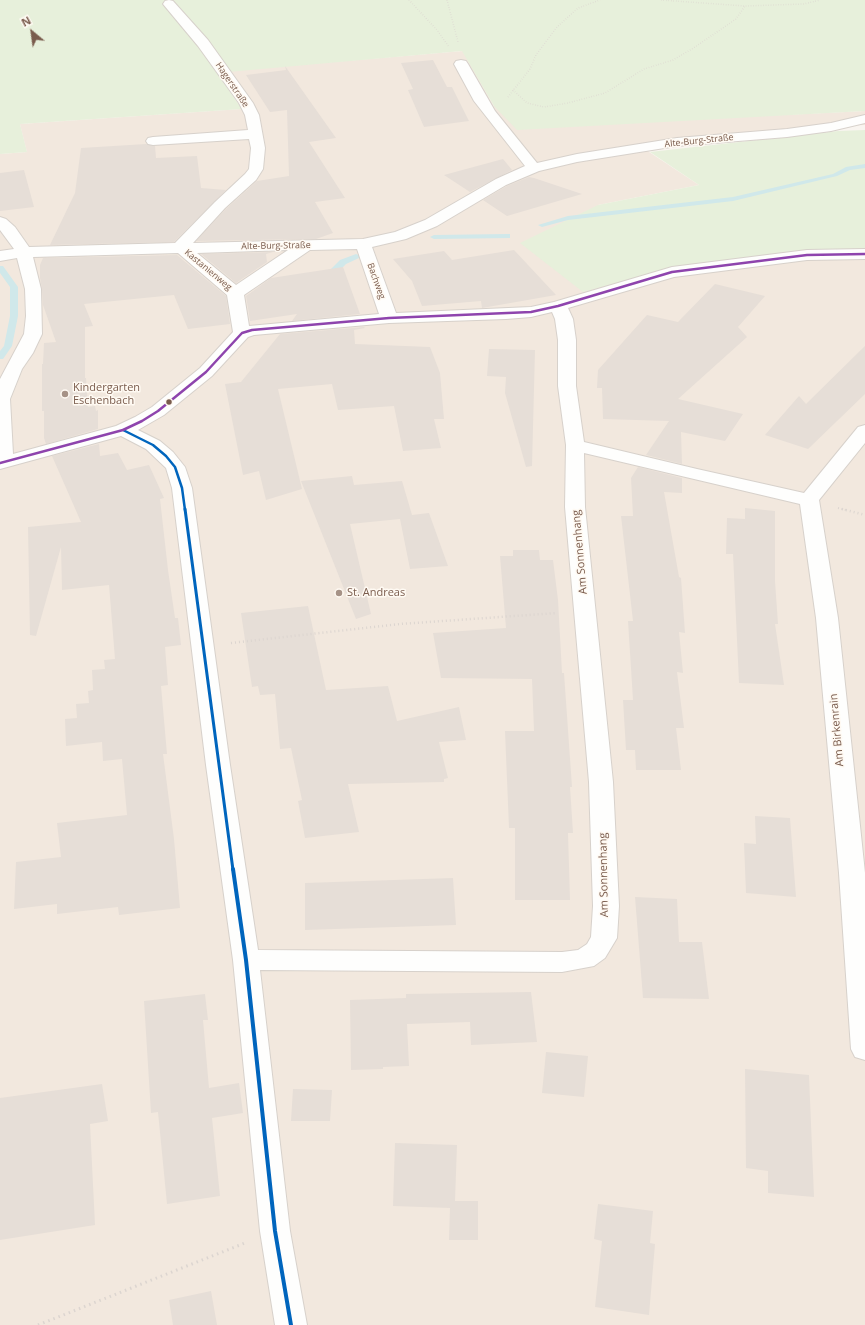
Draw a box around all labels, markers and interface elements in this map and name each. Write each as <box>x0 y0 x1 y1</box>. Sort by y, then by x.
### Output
north arrow <box>12 12 52 52</box>
text: N <box>18 12 33 30</box>
street label: Hagerstraße <box>213 60 251 110</box>
street label: Alte-Burg-Straße <box>664 132 734 150</box>
street label: Alte-Burg-Straße <box>241 240 311 252</box>
street label: Kastanienweg <box>182 247 234 293</box>
street label: Bachweg <box>365 262 387 300</box>
place label: Kindergarten Eschenbach <box>73 381 140 407</box>
marker: Kindergarten Eschenbach <box>60 389 70 399</box>
unlabelled marker <box>164 397 174 407</box>
street label: Am Sonnenhang <box>570 509 590 595</box>
place label: St. Andreas <box>347 586 405 600</box>
marker: St. Andreas <box>334 588 344 598</box>
street label: Am Birkenrain <box>827 693 847 767</box>
street label: Am Sonnenhang <box>597 833 611 917</box>

